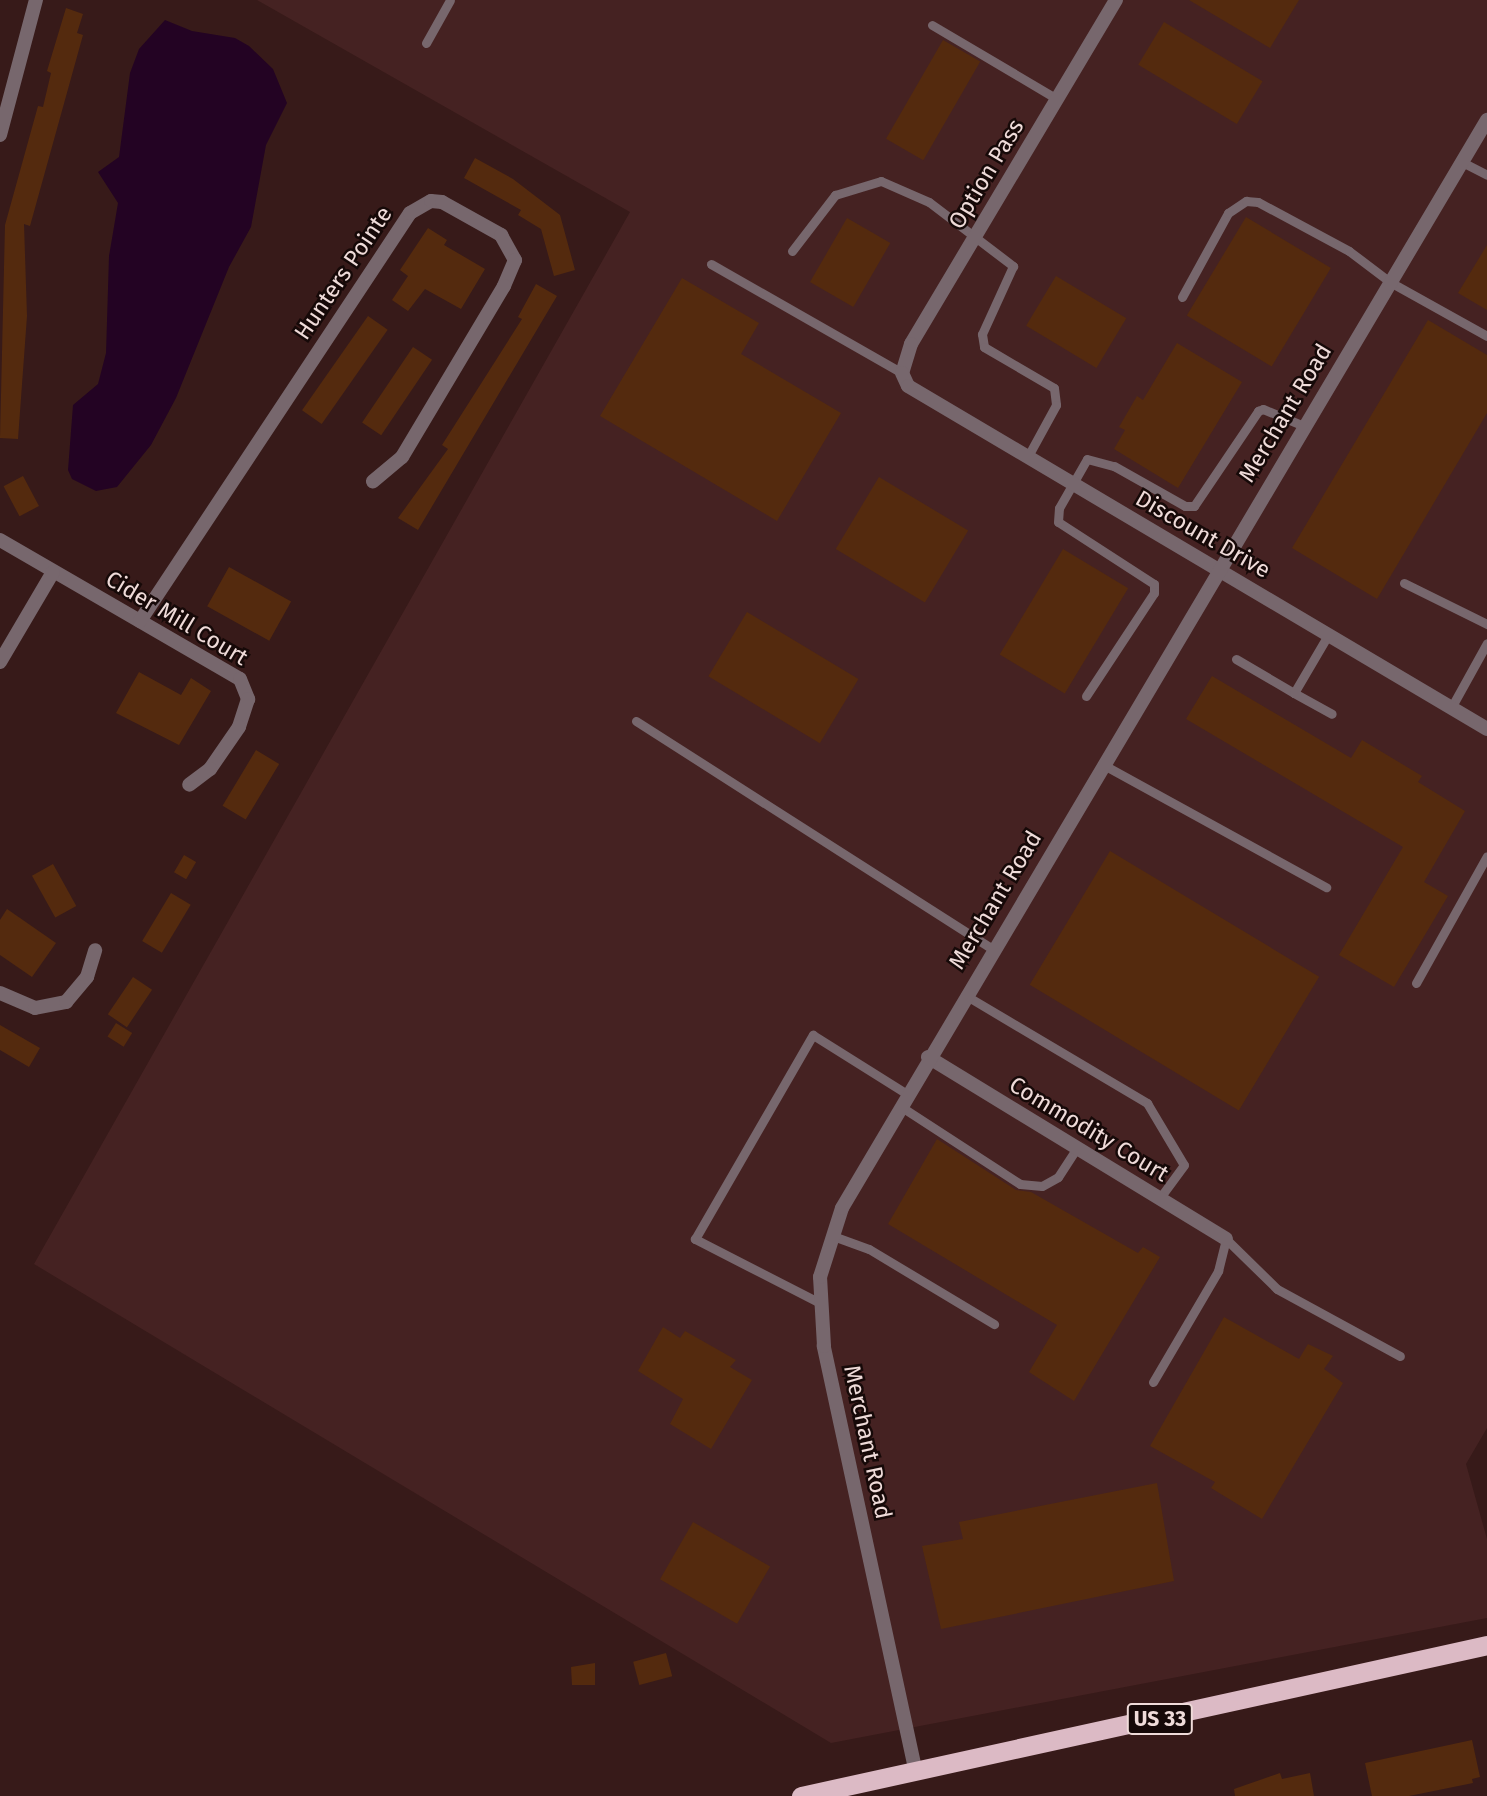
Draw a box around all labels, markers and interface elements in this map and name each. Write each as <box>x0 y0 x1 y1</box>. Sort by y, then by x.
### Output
street label: Option Pass <box>942 114 1030 234</box>
street label: Hunters Pointe <box>288 201 398 345</box>
street label: Merchant Road <box>1233 339 1337 487</box>
street label: Discount Drive <box>1131 484 1275 584</box>
street label: Cider Mill Court <box>101 565 253 671</box>
street label: Merchant Road <box>943 826 1047 974</box>
street label: Commodity Court <box>1004 1071 1174 1187</box>
street label: Merchant Road <box>838 1363 898 1521</box>
road number: US 33 <box>1127 1702 1193 1736</box>

